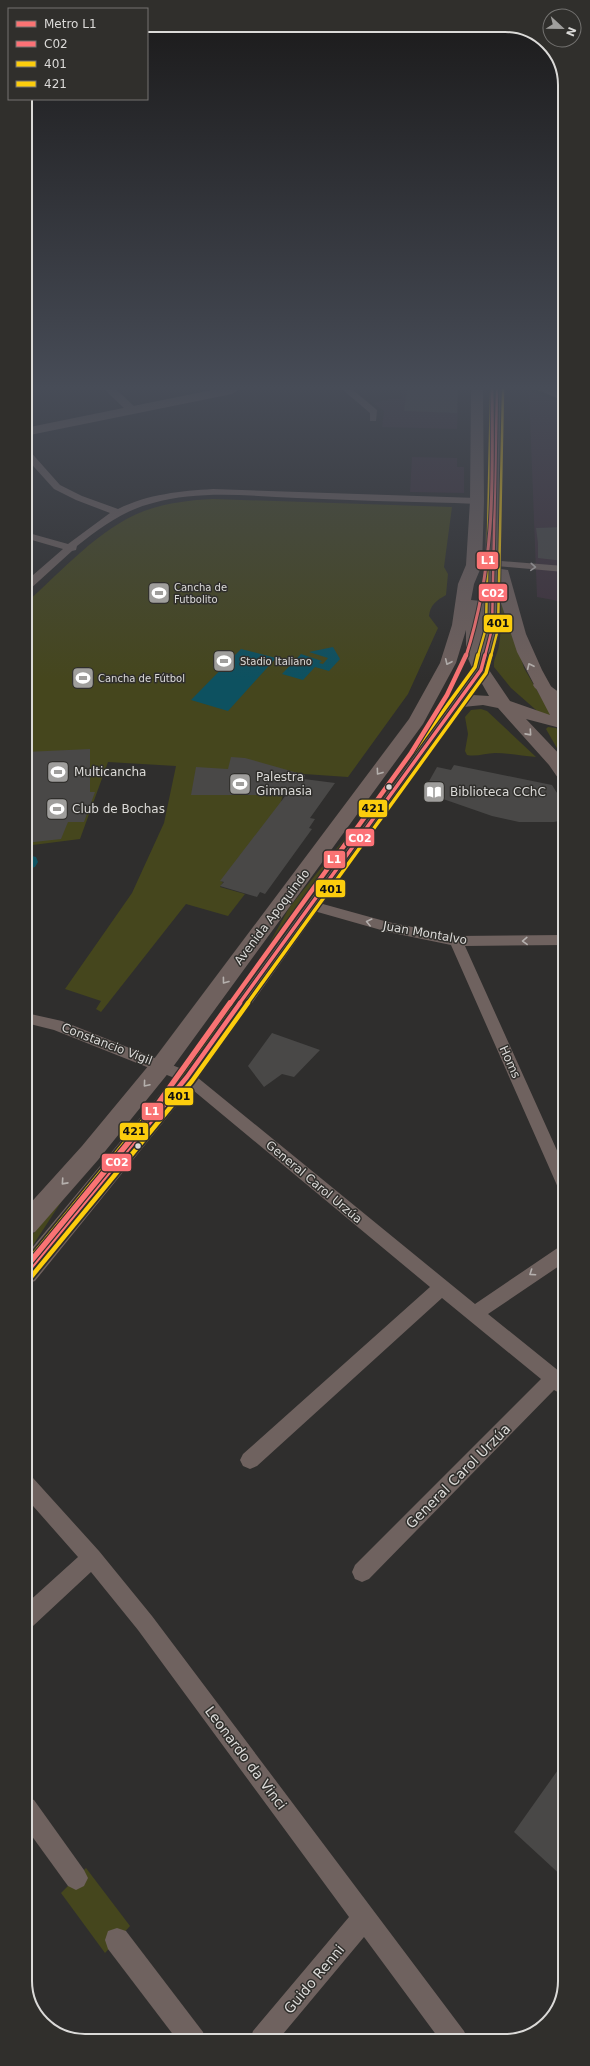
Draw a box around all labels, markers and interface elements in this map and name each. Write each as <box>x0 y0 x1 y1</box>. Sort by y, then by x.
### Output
legend <box>8 8 148 100</box>
north arrow <box>542 8 582 48</box>
text: Metro L1 <box>44 17 97 31</box>
text: N <box>563 25 579 38</box>
text: C02 <box>44 37 68 51</box>
text: 401 <box>44 57 67 71</box>
text: 421 <box>44 77 67 91</box>
line badge: L1 <box>476 551 499 570</box>
text: L1 <box>481 554 495 567</box>
one-way arrow <box>530 562 536 571</box>
sports icon: Cancha de Futbolito <box>146 580 172 606</box>
place label: Cancha de Futbolito <box>174 582 227 605</box>
line badge: C02 <box>478 583 508 602</box>
text: C02 <box>481 587 505 600</box>
line badge: 401 <box>483 614 513 633</box>
text: 401 <box>487 617 509 630</box>
sports icon: Stadio Italiano <box>211 648 237 674</box>
place label: Stadio Italiano <box>240 656 312 667</box>
one-way arrow <box>445 658 453 665</box>
one-way arrow <box>527 663 535 671</box>
sports icon: Cancha de Fútbol <box>70 665 96 691</box>
place label: Cancha de Fútbol <box>98 673 185 684</box>
one-way arrow <box>525 729 532 736</box>
sports icon: Multicancha <box>45 759 71 785</box>
place label: Multicancha <box>74 765 146 779</box>
one-way arrow <box>376 768 384 775</box>
place label: Palestra Gimnasia <box>256 770 312 798</box>
sports icon: Palestra Gimnasia <box>227 771 253 797</box>
library icon: Biblioteca CChC <box>421 779 447 805</box>
unlabelled marker <box>384 782 394 792</box>
place label: Biblioteca CChC <box>450 785 546 799</box>
sports icon: Club de Bochas <box>44 796 70 822</box>
line badge: 421 <box>358 799 388 818</box>
place label: Club de Bochas <box>72 802 165 816</box>
text: 421 <box>362 802 384 815</box>
line badge: C02 <box>345 828 375 847</box>
text: C02 <box>348 832 372 845</box>
line badge: L1 <box>323 850 346 869</box>
text: L1 <box>327 853 341 866</box>
street label: Avenida Apoquindo <box>231 866 313 968</box>
line badge: 401 <box>315 879 346 898</box>
text: 401 <box>320 883 342 896</box>
one-way arrow <box>366 918 373 927</box>
street label: Juan Montalvo <box>381 919 468 947</box>
one-way arrow <box>522 937 528 945</box>
one-way arrow <box>223 976 230 983</box>
street label: Constancio Vigil <box>60 1020 154 1068</box>
street label: Homs <box>497 1043 523 1081</box>
one-way arrow <box>144 1080 151 1087</box>
line badge: 401 <box>164 1087 194 1106</box>
text: 401 <box>168 1090 190 1103</box>
line badge: L1 <box>141 1102 164 1121</box>
text: L1 <box>145 1105 159 1118</box>
line badge: 421 <box>119 1122 149 1141</box>
text: 421 <box>123 1125 145 1138</box>
street label: General Carol Urzúa <box>263 1138 365 1226</box>
unlabelled marker <box>133 1141 143 1151</box>
line badge: C02 <box>101 1153 132 1172</box>
text: C02 <box>105 1156 129 1169</box>
one-way arrow <box>61 1177 68 1185</box>
one-way arrow <box>529 1268 536 1276</box>
street label: General Carol Urzúa <box>402 1420 514 1532</box>
street label: Leonardo da Vinci <box>202 1703 290 1813</box>
street label: Guido Renni <box>281 1941 347 2017</box>

